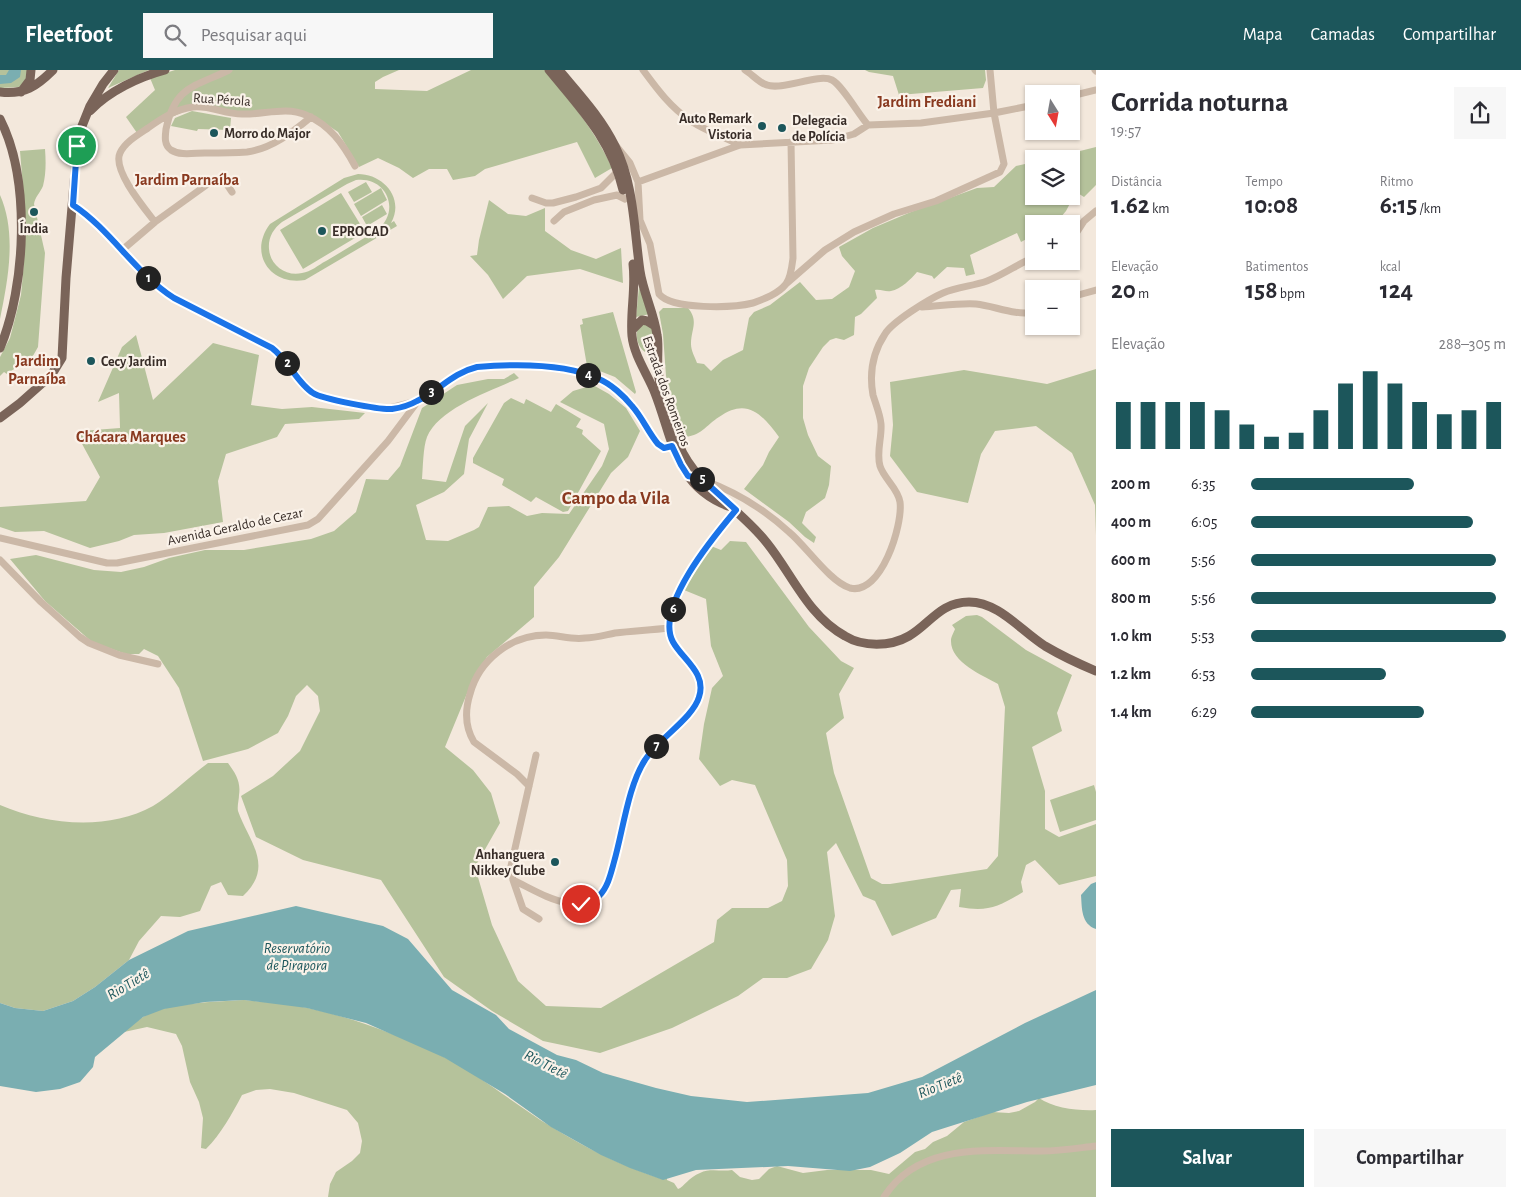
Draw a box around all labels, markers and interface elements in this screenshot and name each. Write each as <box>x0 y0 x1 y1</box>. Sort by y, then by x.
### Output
search box <box>143 13 493 58</box>
icon: search <box>161 21 189 49</box>
text: Fleetfoot <box>25 23 113 47</box>
text: Pesquisar aqui <box>201 26 307 45</box>
text: Mapa <box>1243 26 1282 44</box>
text: Camadas <box>1310 26 1375 44</box>
text: Compartilhar <box>1403 26 1496 44</box>
north arrow <box>1025 85 1080 140</box>
map controls <box>1025 85 1080 335</box>
button: share <box>1454 87 1506 139</box>
text: Corrida noturna <box>1111 89 1289 117</box>
street label: Rua Pérola <box>193 91 252 109</box>
district label: Jardim Frediani <box>877 94 977 110</box>
place label: Auto Remark Vistoria <box>679 112 752 142</box>
place label: Delegacia de Polícia <box>792 114 847 144</box>
marker: Auto Remark Vistoria <box>756 120 768 132</box>
marker: Delegacia de Polícia <box>776 122 788 134</box>
text: 19:57 <box>1111 123 1141 139</box>
pin <box>56 125 98 167</box>
marker: Morro do Major <box>208 127 220 139</box>
place label: Morro do Major <box>224 127 311 141</box>
icon: arrive <box>63 132 91 160</box>
button: layers <box>1025 150 1080 205</box>
district label: Jardim Parnaíba <box>135 172 239 188</box>
text: Distância <box>1111 175 1162 189</box>
text: Tempo <box>1245 175 1283 189</box>
text: Ritmo <box>1380 175 1413 189</box>
text: 1.62 <box>1111 193 1150 218</box>
text: 10:08 <box>1245 193 1298 218</box>
text: 6:15 <box>1380 193 1417 218</box>
text: km <box>1150 202 1169 216</box>
text: /km <box>1417 202 1441 216</box>
marker: Índia <box>28 206 40 218</box>
button: + <box>1025 215 1080 270</box>
place label: Índia <box>19 219 49 236</box>
marker: EPROCAD <box>316 225 328 237</box>
place label: EPROCAD <box>332 225 389 239</box>
text: Elevação <box>1111 260 1158 274</box>
text: Batimentos <box>1245 260 1308 274</box>
text: kcal <box>1380 260 1401 274</box>
pin: 1 <box>136 266 160 290</box>
text: 1 <box>146 271 151 285</box>
text: 20 <box>1111 278 1136 303</box>
text: 158 <box>1245 278 1277 303</box>
text: 124 <box>1380 278 1413 303</box>
button: − <box>1025 280 1080 335</box>
text: m <box>1136 287 1149 301</box>
text: bpm <box>1277 287 1305 301</box>
street label: Estrada dos Romeiros <box>640 334 693 448</box>
text: Elevação <box>1111 336 1165 352</box>
text: 288–305 m <box>1439 336 1506 352</box>
pin: 2 <box>274 350 300 376</box>
district label: Jardim Parnaíba <box>8 353 66 387</box>
marker: Cecy Jardim <box>85 355 97 367</box>
place label: Cecy Jardim <box>101 355 167 369</box>
text: 2 <box>284 356 291 370</box>
pin: 4 <box>576 362 600 388</box>
text: 4 <box>585 368 592 382</box>
pin: 3 <box>418 380 444 404</box>
text: 3 <box>428 385 435 399</box>
district label: Chácara Marques <box>76 429 186 445</box>
pin: 5 <box>690 466 714 492</box>
text: 5 <box>699 472 706 486</box>
text: 200 m <box>1111 476 1151 492</box>
text: 6:35 <box>1191 476 1215 492</box>
district label: Campo da Vila <box>562 489 670 508</box>
street label: Avenida Geraldo de Cezar <box>166 506 305 548</box>
text: 400 m <box>1111 514 1151 530</box>
text: 6:05 <box>1191 514 1217 530</box>
text: 600 m <box>1111 552 1151 568</box>
text: 5:56 <box>1191 552 1216 568</box>
text: 800 m <box>1111 590 1151 606</box>
text: 5:56 <box>1191 590 1216 606</box>
pin: 6 <box>660 596 686 622</box>
text: 6 <box>670 602 677 616</box>
text: 1.0 km <box>1111 628 1152 644</box>
text: 5:53 <box>1191 628 1215 644</box>
text: 1.2 km <box>1111 666 1151 682</box>
text: 6:53 <box>1191 666 1215 682</box>
text: 1.4 km <box>1111 704 1152 720</box>
text: 6:29 <box>1191 704 1217 720</box>
pin: 7 <box>644 734 668 758</box>
text: 7 <box>653 739 660 753</box>
place label: Anhanguera Nikkey Clube <box>471 848 545 878</box>
marker: Anhanguera Nikkey Clube <box>549 856 561 868</box>
pin <box>560 883 602 925</box>
icon: check <box>567 890 595 918</box>
water label: Reservatório de Pirapora <box>264 941 330 973</box>
water label: Rio Tietê <box>105 966 152 1003</box>
water label: Rio Tietê <box>522 1047 570 1082</box>
water label: Rio Tietê <box>916 1070 965 1101</box>
button: Salvar <box>1111 1129 1304 1187</box>
button: Compartilhar <box>1314 1129 1506 1187</box>

